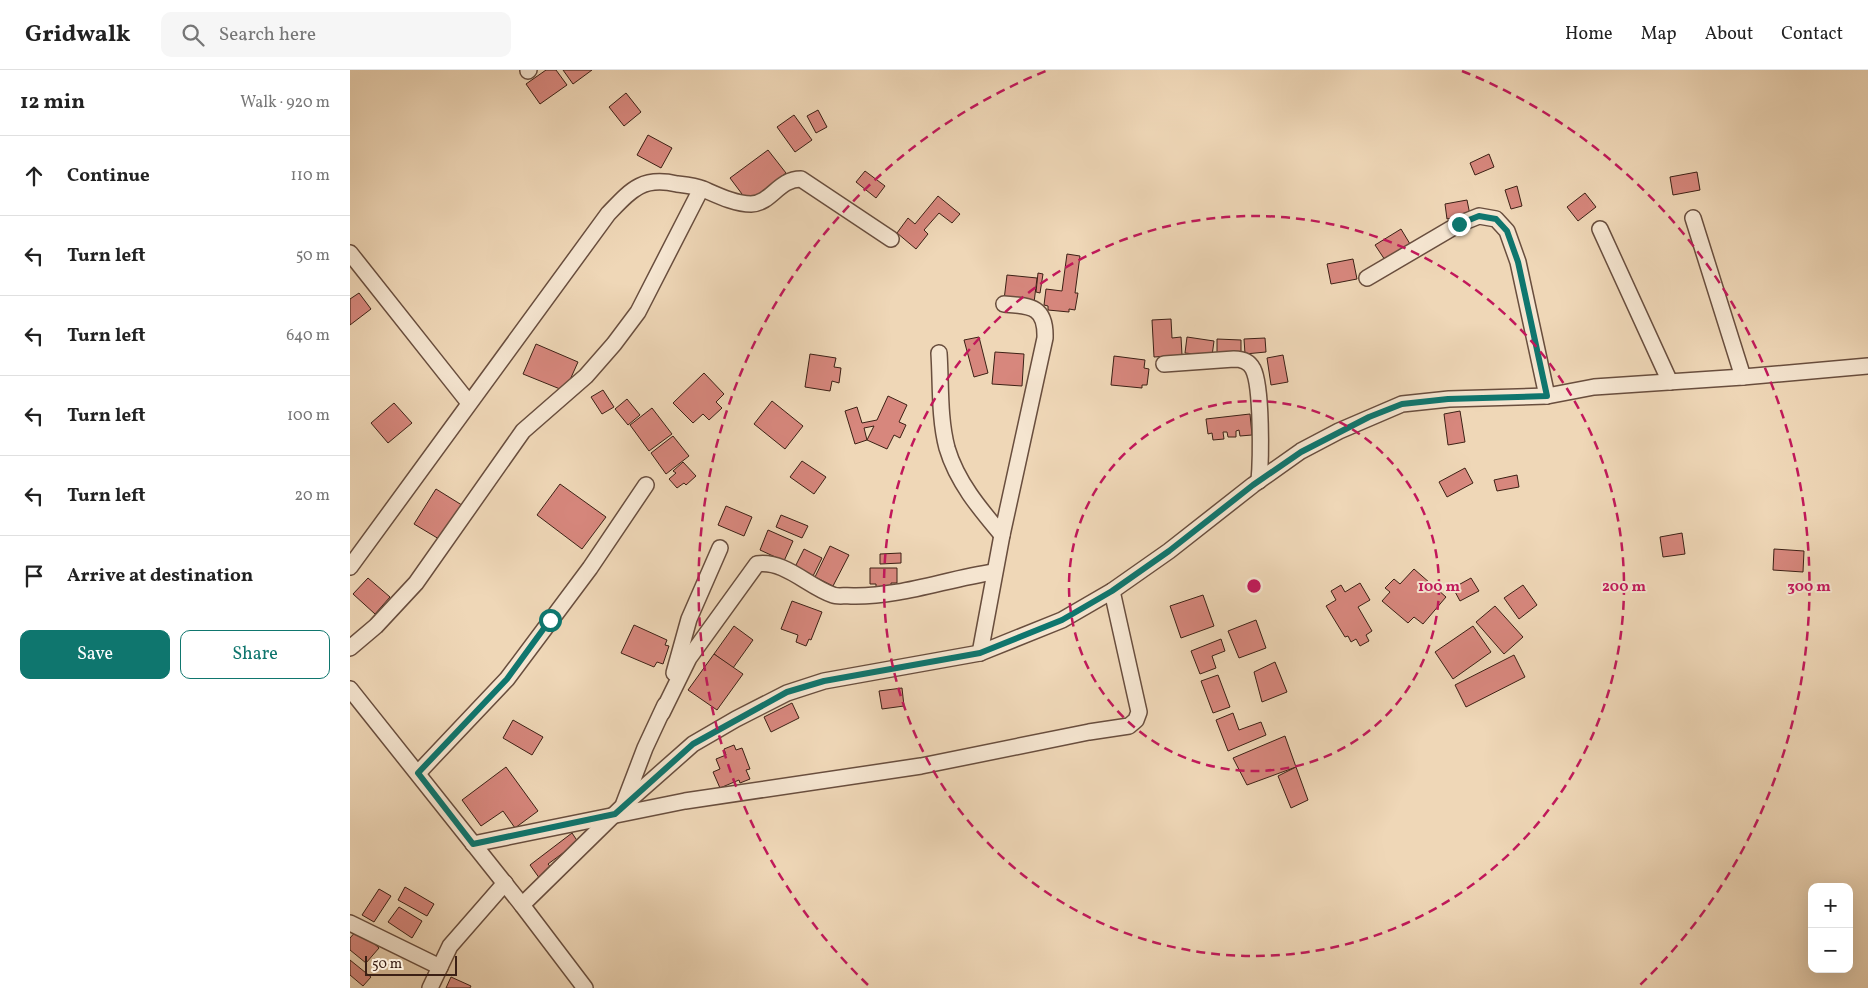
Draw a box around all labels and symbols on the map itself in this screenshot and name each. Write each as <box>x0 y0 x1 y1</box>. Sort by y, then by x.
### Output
route end <box>1448 213 1471 236</box>
centre of rings <box>1245 577 1263 595</box>
text: 100 m <box>1418 577 1461 598</box>
text: 200 m <box>1602 577 1646 598</box>
text: 300 m <box>1787 577 1831 598</box>
route start <box>539 609 562 632</box>
scale bar <box>365 953 458 976</box>

